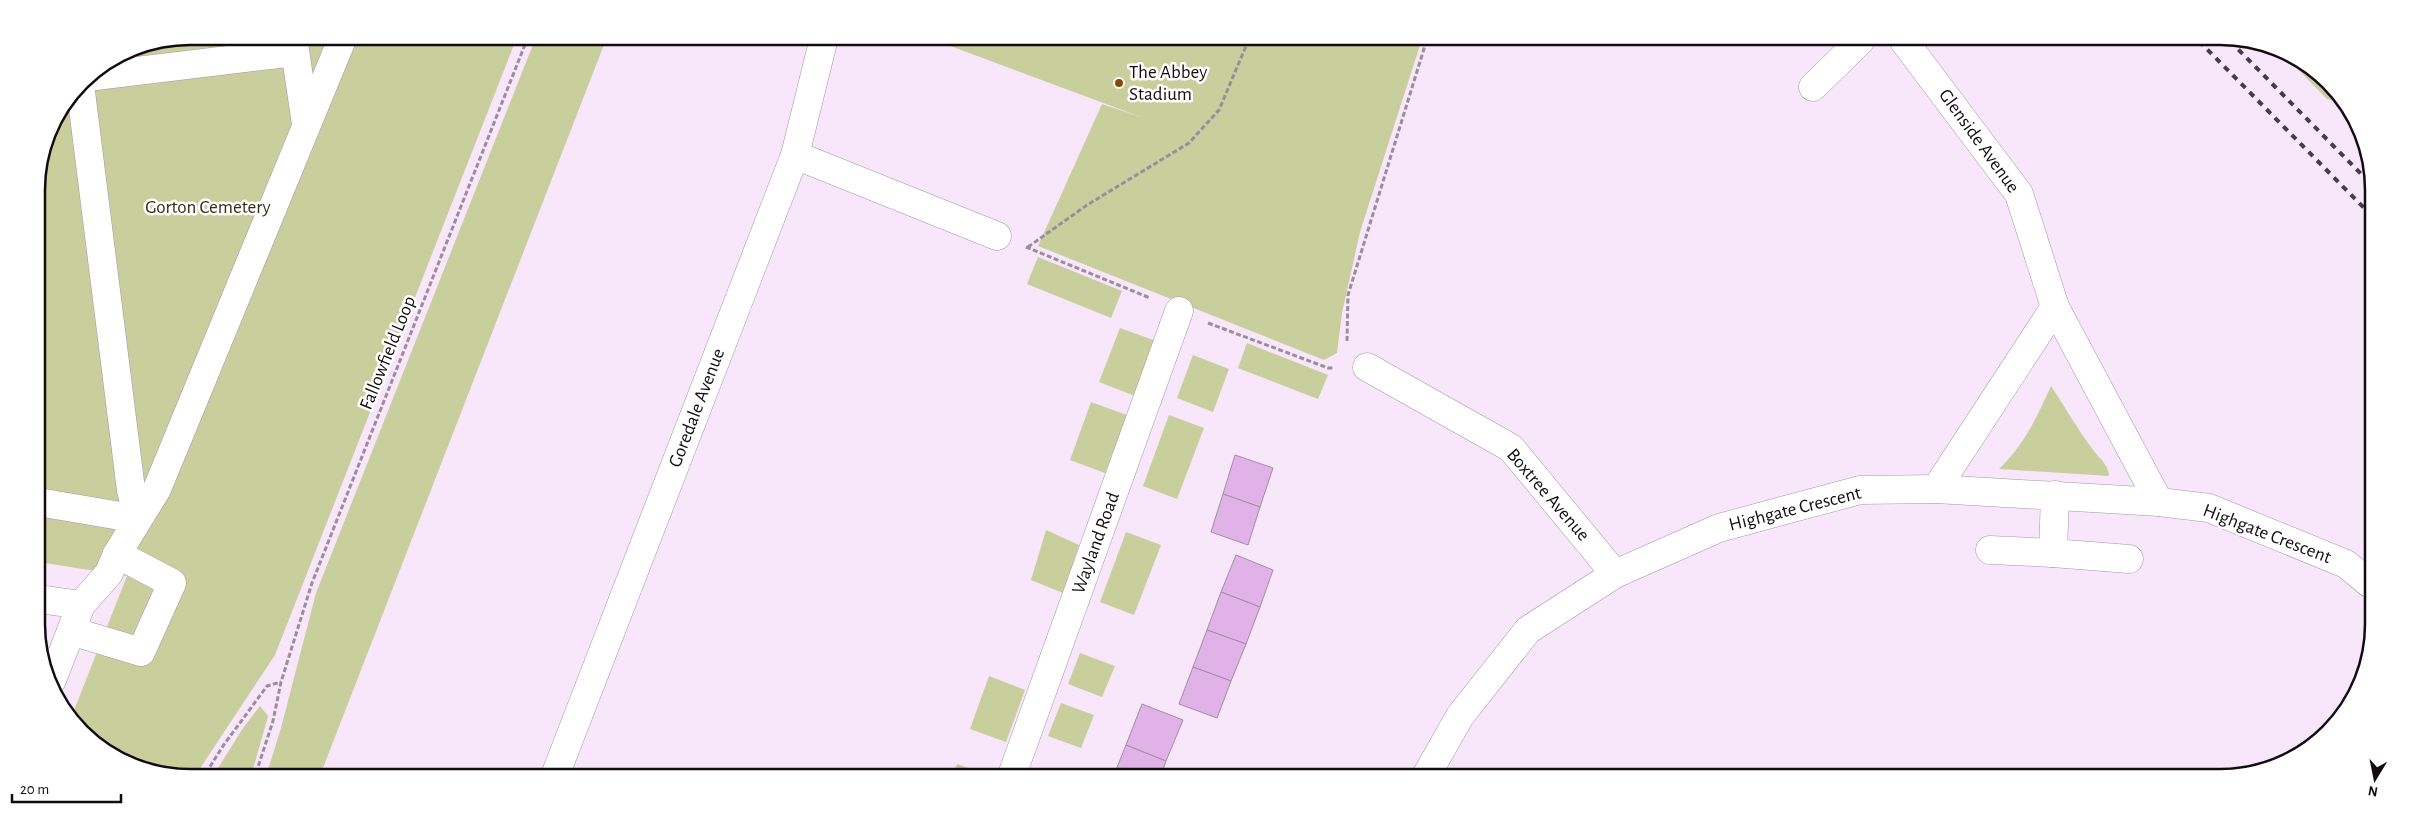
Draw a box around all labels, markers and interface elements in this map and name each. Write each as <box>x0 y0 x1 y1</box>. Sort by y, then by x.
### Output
place label: The Abbey Stadium <box>1129 63 1207 104</box>
marker: The Abbey Stadium <box>1113 77 1125 89</box>
street label: Glenside Avenue <box>1935 86 2023 196</box>
park label: Gorton Cemetery <box>145 198 271 217</box>
street label: Fallowfield Loop <box>357 293 419 413</box>
street label: Goredale Avenue <box>666 346 728 470</box>
street label: Boxtree Avenue <box>1503 445 1593 545</box>
street label: Highgate Crescent <box>1727 483 1863 535</box>
street label: Wayland Road <box>1069 490 1123 596</box>
street label: Highgate Crescent <box>2200 501 2334 567</box>
north arrow <box>2350 754 2400 804</box>
scale bar <box>12 772 121 804</box>
text: 20 m <box>20 782 49 797</box>
text: N <box>2367 783 2379 799</box>

